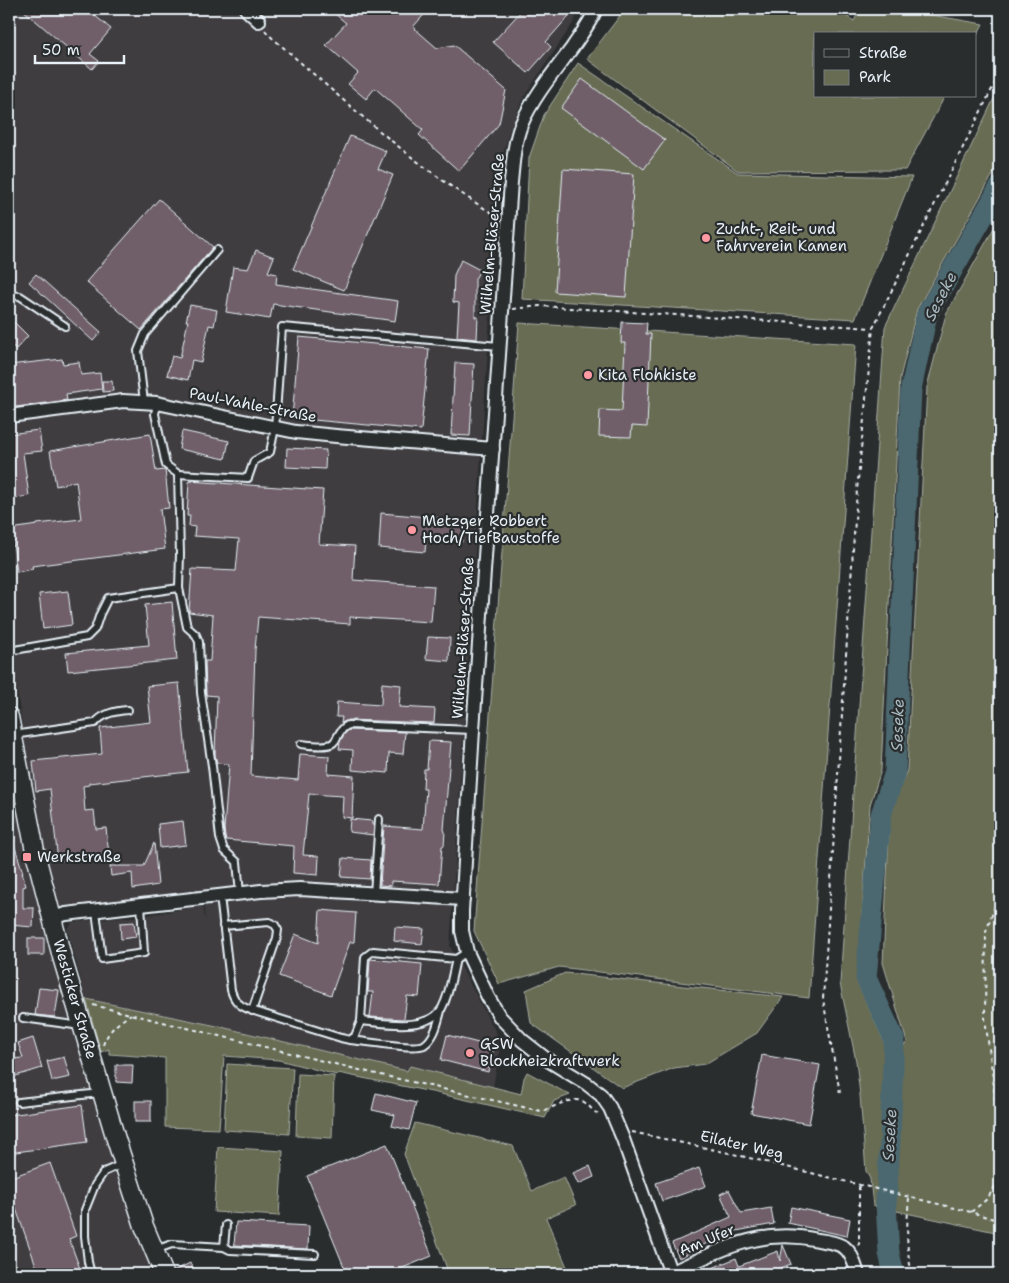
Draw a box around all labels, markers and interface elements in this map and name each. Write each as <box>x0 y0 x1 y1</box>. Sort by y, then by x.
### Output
scale bar <box>35 32 124 64</box>
legend <box>814 32 976 98</box>
text: 50 m <box>42 40 80 60</box>
text: Straße <box>859 43 907 63</box>
text: Park <box>859 67 891 87</box>
street label: Wilhelm-Bläser-Straße <box>475 152 509 316</box>
place label: Zucht-, Reit- und Fahrverein Kamen <box>716 219 847 256</box>
marker: Zucht-, Reit- und Fahrverein Kamen <box>700 232 712 244</box>
water label: Seseke <box>919 268 962 324</box>
place label: Kita Flohkiste <box>598 365 697 385</box>
marker: Kita Flohkiste <box>582 369 594 381</box>
street label: Paul-Vahle-Straße <box>188 383 318 427</box>
place label: Metzger Robbert Hoch/TiefBaustoffe <box>422 511 560 548</box>
marker: Metzger Robbert Hoch/TiefBaustoffe <box>406 524 418 536</box>
street label: Wilhelm-Bläser-Straße <box>447 556 479 720</box>
water label: Seseke <box>886 698 909 752</box>
place label: Werkstraße <box>37 847 121 867</box>
marker: Werkstraße <box>21 851 33 863</box>
street label: Westicker Straße <box>48 937 102 1061</box>
place label: GSW Blockheizkraftwerk <box>480 1034 620 1071</box>
marker: GSW Blockheizkraftwerk <box>464 1047 476 1059</box>
water label: Seseke <box>878 1108 901 1162</box>
street label: Eilater Weg <box>698 1126 786 1164</box>
street label: Am Ufer <box>676 1219 738 1261</box>

